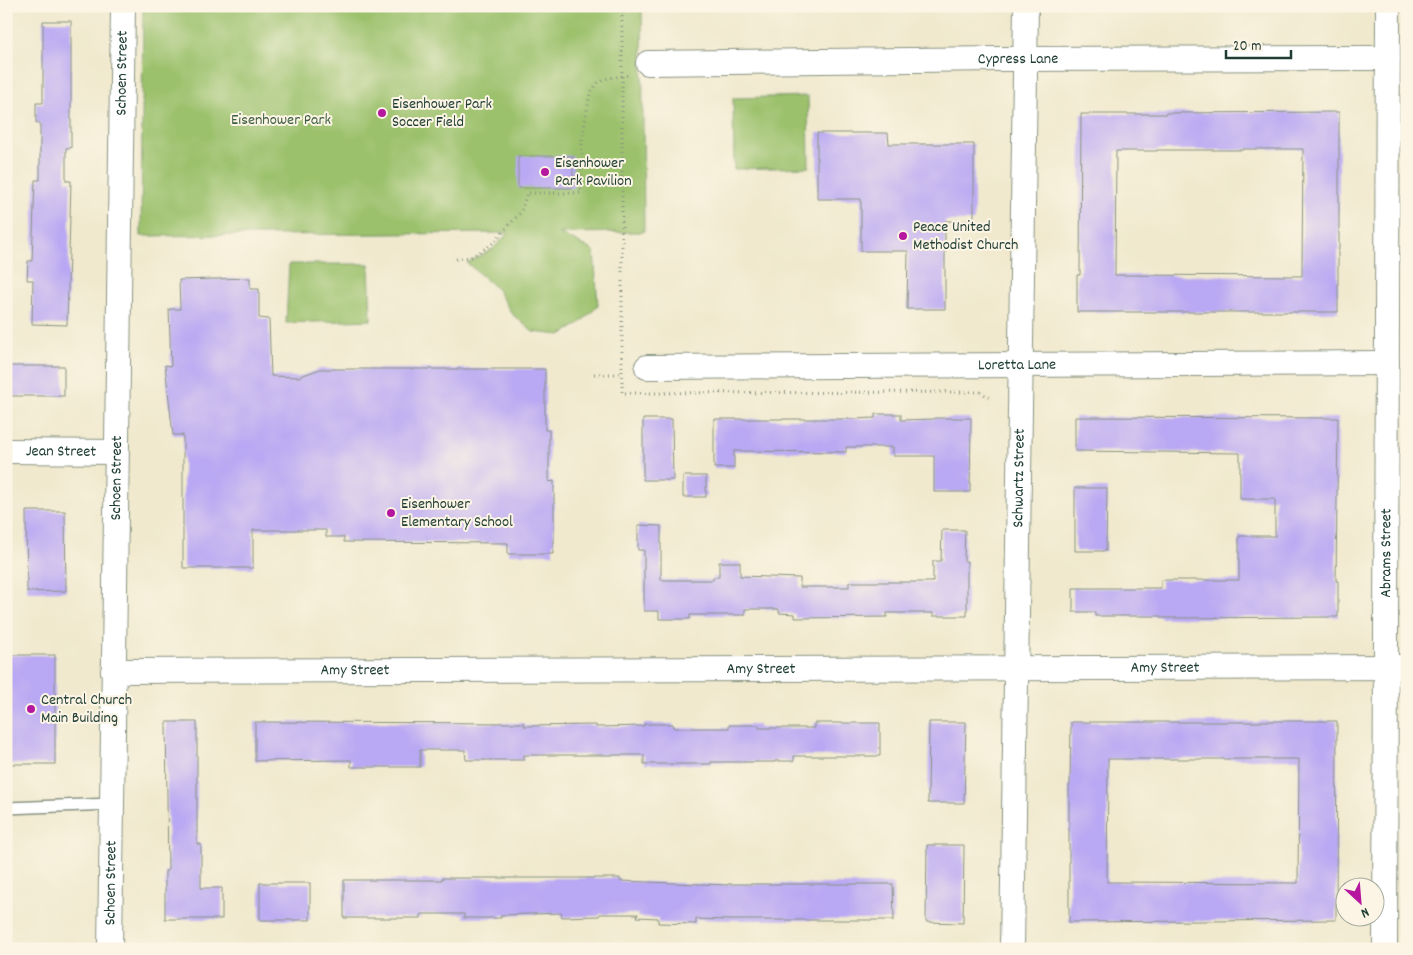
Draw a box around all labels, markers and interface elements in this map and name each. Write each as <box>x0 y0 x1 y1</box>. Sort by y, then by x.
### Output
scale bar <box>1226 28 1290 60</box>
street label: Schoen Street <box>110 30 134 116</box>
text: 20 m <box>1233 36 1261 58</box>
street label: Cypress Lane <box>978 47 1058 71</box>
place label: Eisenhower Park Soccer Field <box>392 93 492 134</box>
marker: Eisenhower Park Soccer Field <box>376 107 388 119</box>
park label: Eisenhower Park <box>231 109 331 132</box>
place label: Eisenhower Park Pavilion <box>555 152 632 193</box>
marker: Eisenhower Park Pavilion <box>539 166 551 178</box>
place label: Peace United Methodist Church <box>913 216 1018 257</box>
marker: Peace United Methodist Church <box>897 230 909 242</box>
street label: Loretta Lane <box>978 353 1056 377</box>
street label: Schwartz Street <box>1007 428 1031 528</box>
street label: Schoen Street <box>104 435 129 521</box>
street label: Jean Street <box>26 440 96 463</box>
place label: Eisenhower Elementary School <box>401 493 513 534</box>
marker: Eisenhower Elementary School <box>385 507 397 519</box>
street label: Abrams Street <box>1375 508 1398 598</box>
street label: Amy Street <box>1131 656 1200 679</box>
street label: Amy Street <box>727 657 796 681</box>
street label: Amy Street <box>321 659 390 682</box>
place label: Central Church Main Building <box>41 689 132 730</box>
marker: Central Church Main Building <box>25 703 37 715</box>
street label: Schoen Street <box>99 840 123 926</box>
north arrow <box>1336 878 1386 928</box>
text: N <box>1357 901 1372 922</box>

